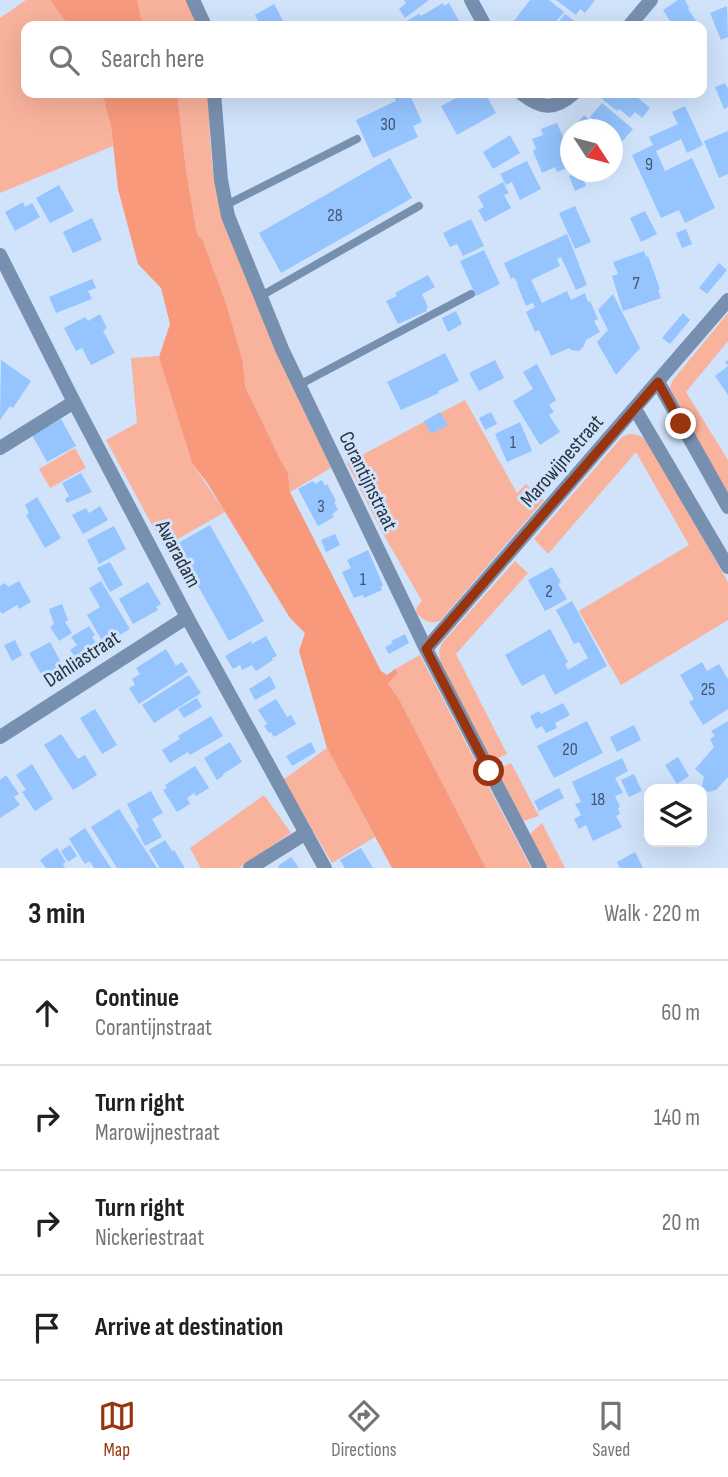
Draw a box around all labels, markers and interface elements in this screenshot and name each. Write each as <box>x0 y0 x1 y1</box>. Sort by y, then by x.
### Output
search box <box>21 21 707 98</box>
icon: search <box>45 41 83 79</box>
text: Search here <box>101 44 204 75</box>
house number: 30 <box>380 114 396 135</box>
north arrow <box>560 119 623 182</box>
house number: 9 <box>645 154 653 175</box>
house number: 28 <box>327 205 343 226</box>
house number: 7 <box>632 273 640 294</box>
route end <box>665 408 696 439</box>
street label: Marowijnestraat <box>515 410 609 512</box>
street label: Corantijnstraat <box>333 427 403 535</box>
house number: 1 <box>510 432 517 453</box>
house number: 3 <box>317 496 325 517</box>
street label: Awaradam <box>149 515 206 592</box>
house number: 1 <box>360 569 367 590</box>
house number: 2 <box>545 581 553 602</box>
street label: Dahliastraat <box>39 625 125 693</box>
house number: 25 <box>701 679 715 700</box>
house number: 20 <box>562 739 578 760</box>
route start <box>473 755 504 786</box>
map controls <box>644 784 707 847</box>
button: layers <box>644 784 707 847</box>
house number: 18 <box>591 789 605 810</box>
text: 3 min <box>28 896 85 932</box>
text: Walk · 220 m <box>604 900 700 928</box>
text: Continue <box>95 983 179 1014</box>
icon: ahead <box>28 994 66 1032</box>
text: 60 m <box>661 999 700 1027</box>
text: Corantijnstraat <box>95 1014 212 1042</box>
text: Turn right <box>95 1088 184 1119</box>
icon: right <box>28 1099 66 1137</box>
text: 140 m <box>654 1104 700 1132</box>
text: Marowijnestraat <box>95 1119 220 1147</box>
text: Turn right <box>95 1193 184 1224</box>
icon: right <box>28 1204 66 1242</box>
text: 20 m <box>662 1209 700 1237</box>
text: Nickeriestraat <box>95 1224 204 1252</box>
icon: arrive <box>28 1309 66 1347</box>
text: Arrive at destination <box>95 1312 283 1343</box>
tab: Map <box>98 1397 136 1462</box>
tab: Directions <box>331 1397 397 1462</box>
tab: Saved <box>592 1397 630 1462</box>

